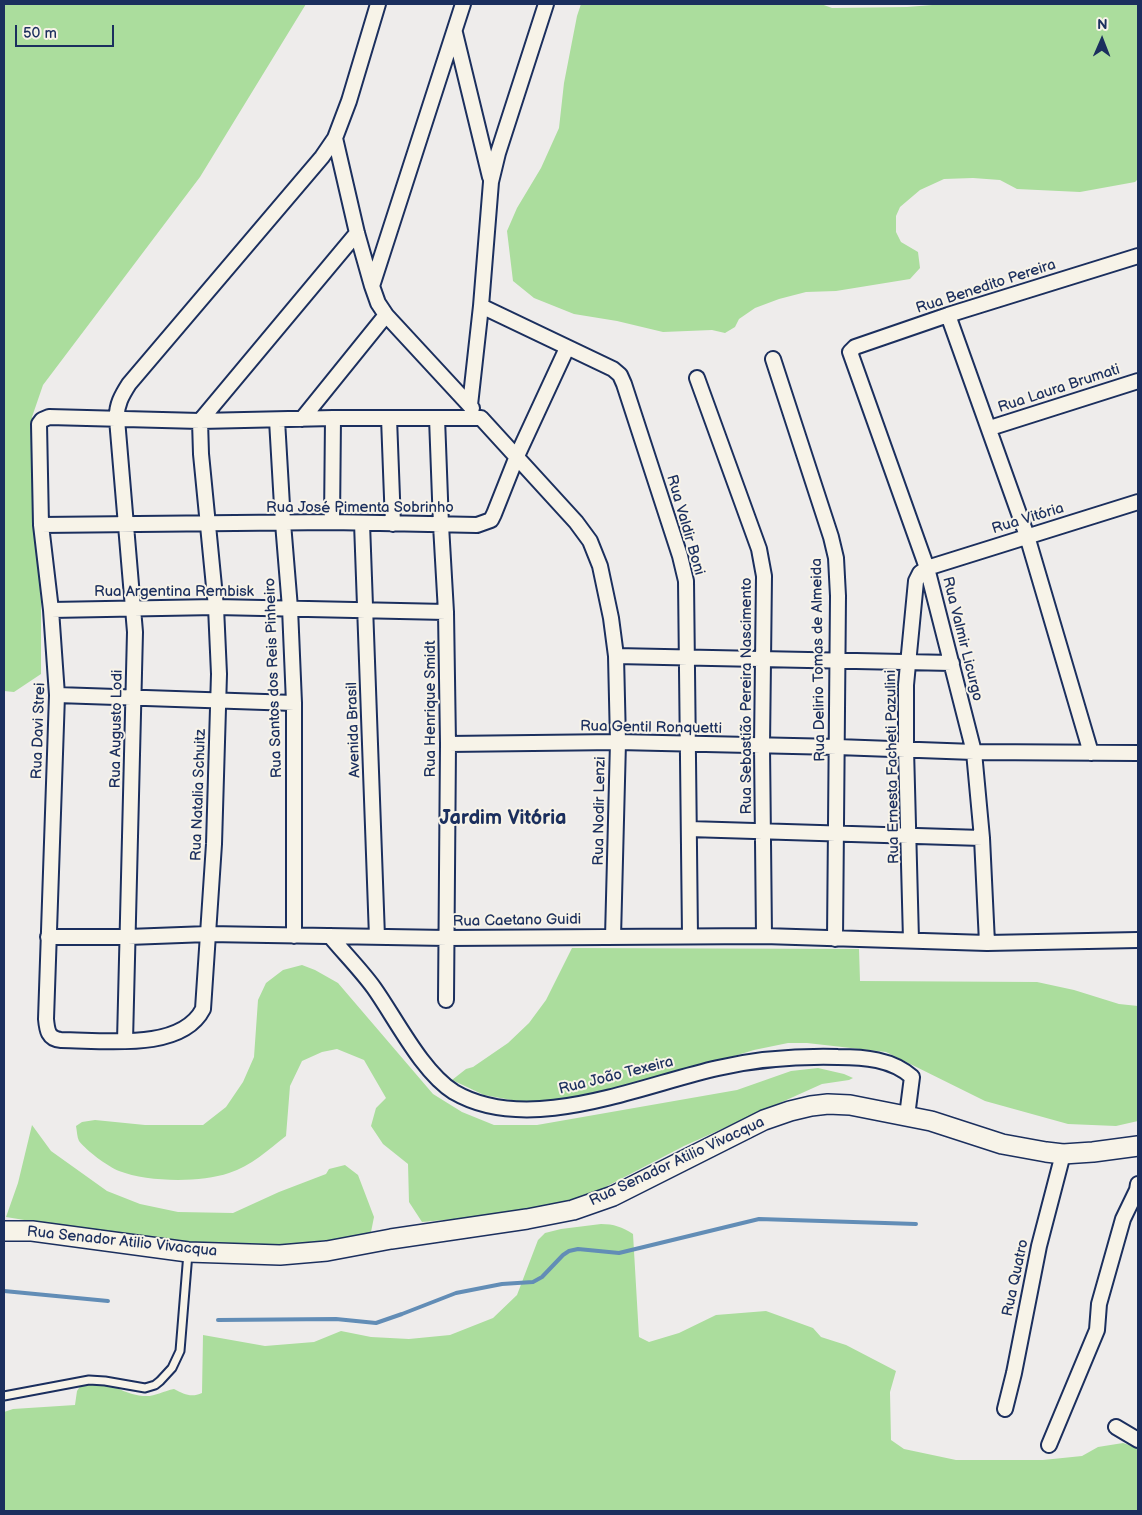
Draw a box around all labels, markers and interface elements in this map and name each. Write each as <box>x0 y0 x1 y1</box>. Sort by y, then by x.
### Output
scale bar <box>18 15 116 47</box>
north arrow <box>1077 15 1127 65</box>
text: N <box>1097 16 1108 33</box>
text: 50 m <box>23 24 57 43</box>
street label: Rua Benedito Pereira <box>914 256 1058 318</box>
street label: Rua Laura Brumati <box>996 361 1122 417</box>
street label: Rua Valdir Boni <box>662 473 708 577</box>
street label: Rua José Pimenta Sobrinho <box>266 499 454 517</box>
street label: Rua Vitória <box>990 500 1066 538</box>
street label: Rua Delirio Tomas de Almeida <box>808 558 830 762</box>
street label: Rua Valmir Licurgo <box>938 575 986 703</box>
street label: Rua Santos dos Reis Pinheiro <box>262 577 286 779</box>
street label: Rua Sebastião Pereira Nascimento <box>738 577 756 815</box>
street label: Rua Argentina Rembisk <box>94 583 254 601</box>
street label: Rua Henrique Smidt <box>422 640 440 778</box>
street label: Rua Augusto Lodi <box>107 669 127 789</box>
street label: Rua Ernesta Facheti Pazulini <box>882 670 904 864</box>
street label: Rua Davi Strei <box>28 682 50 780</box>
street label: Avenida Brasil <box>343 682 365 778</box>
street label: Rua Gentil Ronquetti <box>580 718 722 738</box>
street label: Rua Natalia Schuitz <box>188 729 210 861</box>
street label: Rua Nodir Lenzi <box>590 756 610 866</box>
district label: Jardim Vitória <box>439 807 567 831</box>
street label: Rua Caetano Guidi <box>453 911 581 931</box>
street label: Rua João Texeira <box>557 1053 675 1099</box>
street label: Rua Senador Atilio Vivacqua <box>587 1113 767 1211</box>
street label: Rua Senador Atilio Vivacqua <box>26 1223 218 1261</box>
street label: Rua Quatro <box>999 1238 1033 1318</box>

